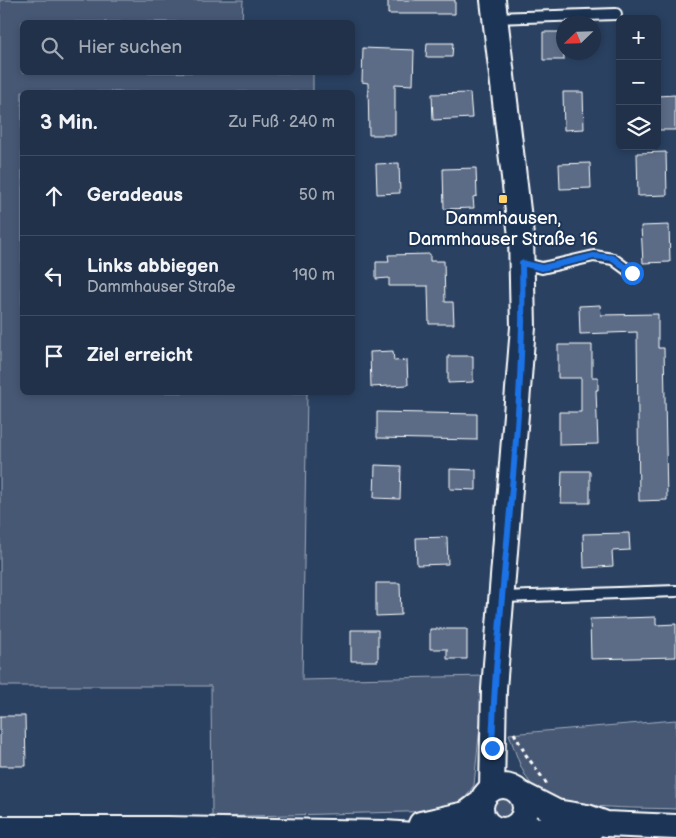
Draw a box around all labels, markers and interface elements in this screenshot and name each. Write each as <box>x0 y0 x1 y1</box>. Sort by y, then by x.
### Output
north arrow <box>556 15 601 60</box>
map controls <box>616 15 661 150</box>
button: + <box>616 15 661 60</box>
search box <box>20 20 355 75</box>
icon: search <box>38 34 66 62</box>
text: Hier suchen <box>78 36 182 59</box>
button: − <box>616 60 661 105</box>
button: layers <box>616 105 661 150</box>
text: 3 Min. <box>40 110 98 135</box>
text: Zu Fuß · 240 m <box>229 113 335 132</box>
icon: ahead <box>40 182 68 210</box>
text: Geradeaus <box>87 184 183 207</box>
text: 50 m <box>299 186 335 205</box>
marker: Dammhausen, Dammhauser Straße 16 <box>497 193 509 205</box>
place label: Dammhausen, Dammhauser Straße 16 <box>408 208 598 250</box>
text: Links abbiegen <box>87 255 219 278</box>
icon: left <box>40 262 68 290</box>
route start <box>621 262 644 285</box>
text: 190 m <box>293 266 335 285</box>
text: Dammhauser Straße <box>87 278 235 297</box>
icon: arrive <box>40 342 68 370</box>
text: Ziel erreicht <box>87 344 193 367</box>
route end <box>481 737 504 760</box>

